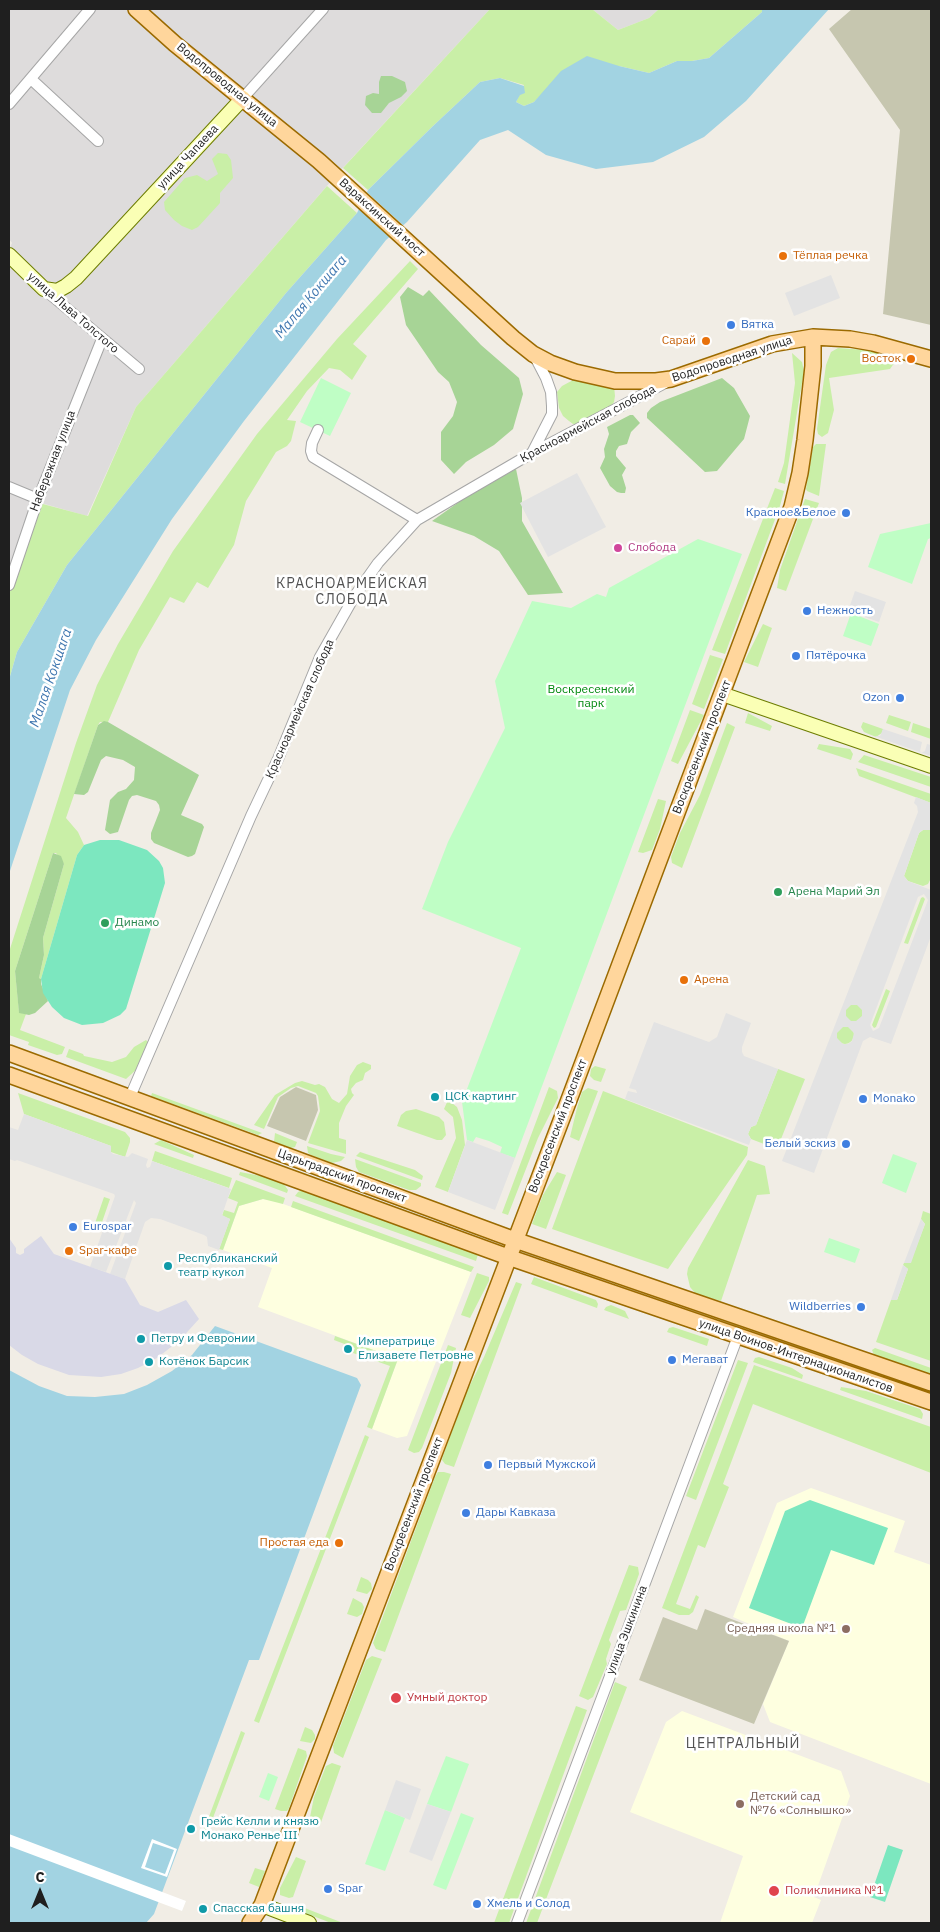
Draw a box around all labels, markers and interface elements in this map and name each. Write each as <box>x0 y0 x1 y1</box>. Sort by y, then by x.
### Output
street label: Водопроводная улица <box>174 40 280 130</box>
street label: улица Чапаева <box>154 122 222 192</box>
street label: Вараксинский мост <box>336 176 428 260</box>
place label: Тёплая речка <box>793 249 868 263</box>
marker: Тёплая речка <box>777 250 789 262</box>
water label: Малая Кокшага <box>271 252 351 342</box>
street label: улица Льва Толстого <box>25 270 121 356</box>
place label: Вятка <box>741 318 774 332</box>
marker: Вятка <box>725 319 737 331</box>
street label: Водопроводная улица <box>670 333 794 385</box>
place label: Сарай <box>662 334 696 348</box>
marker: Сарай <box>700 335 712 347</box>
place label: Восток <box>862 352 901 366</box>
marker: Восток <box>905 353 917 365</box>
street label: Красноармейская слобода <box>518 382 658 466</box>
street label: Набережная улица <box>27 409 79 513</box>
place label: Красное&Белое <box>746 506 836 520</box>
marker: Красное&Белое <box>840 507 852 519</box>
place label: Слобода <box>628 541 676 555</box>
marker: Слобода <box>612 542 624 554</box>
district label: КРАСНОАРМЕЙСКАЯ СЛОБОДА <box>274 576 430 608</box>
place label: Нежность <box>817 604 873 618</box>
marker: Нежность <box>801 605 813 617</box>
water label: Малая Кокшага <box>26 627 76 729</box>
street label: Красноармейская слобода <box>263 637 337 781</box>
place label: Пятёрочка <box>806 649 866 663</box>
marker: Пятёрочка <box>790 650 802 662</box>
street label: Воскресенский проспект <box>670 678 734 816</box>
park label: Воскресенский парк <box>547 683 635 711</box>
place label: Ozon <box>863 691 890 705</box>
marker: Ozon <box>894 692 906 704</box>
place label: Арена Марий Эл <box>788 885 880 899</box>
marker: Арена Марий Эл <box>772 886 784 898</box>
place label: Динамо <box>115 916 159 930</box>
marker: Динамо <box>99 917 111 929</box>
place label: Арена <box>694 973 729 987</box>
marker: Арена <box>678 974 690 986</box>
street label: Воскресенский проспект <box>526 1057 590 1195</box>
place label: ЦСК картинг <box>445 1090 516 1104</box>
marker: ЦСК картинг <box>429 1091 441 1103</box>
place label: Monako <box>873 1092 916 1106</box>
marker: Monako <box>857 1093 869 1105</box>
place label: Белый эскиз <box>765 1137 836 1151</box>
marker: Белый эскиз <box>840 1138 852 1150</box>
street label: Царьградский проспект <box>276 1146 408 1206</box>
place label: Eurospar <box>83 1220 131 1234</box>
marker: Eurospar <box>67 1221 79 1233</box>
place label: Spar-кафе <box>79 1244 137 1258</box>
marker: Spar-кафе <box>63 1245 75 1257</box>
place label: Республиканский театр кукол <box>178 1252 278 1280</box>
marker: Республиканский театр кукол <box>162 1260 174 1272</box>
place label: Wildberries <box>789 1300 851 1314</box>
marker: Wildberries <box>855 1301 867 1313</box>
street label: улица Воинов-Интернационалистов <box>697 1316 895 1396</box>
place label: Петру и Февронии <box>151 1332 255 1346</box>
marker: Петру и Февронии <box>135 1333 147 1345</box>
place label: Императрице Елизавете Петровне <box>358 1335 474 1363</box>
marker: Императрице Елизавете Петровне <box>342 1343 354 1355</box>
place label: Мегават <box>682 1353 728 1367</box>
marker: Мегават <box>666 1354 678 1366</box>
place label: Котёнок Барсик <box>159 1355 249 1369</box>
marker: Котёнок Барсик <box>143 1356 155 1368</box>
street label: Воскресенский проспект <box>382 1435 446 1573</box>
place label: Первый Мужской <box>498 1458 596 1472</box>
marker: Первый Мужской <box>482 1459 494 1471</box>
place label: Дары Кавказа <box>476 1506 556 1520</box>
marker: Дары Кавказа <box>460 1507 472 1519</box>
place label: Простая еда <box>260 1536 329 1550</box>
marker: Простая еда <box>333 1537 345 1549</box>
street label: улица Эшкинина <box>603 1583 651 1677</box>
place label: Средняя школа №1 <box>727 1622 836 1636</box>
marker: Средняя школа №1 <box>840 1623 852 1635</box>
marker: Умный доктор <box>389 1691 403 1705</box>
place label: Умный доктор <box>407 1691 487 1705</box>
district label: ЦЕНТРАЛЬНЫЙ <box>684 1736 802 1752</box>
place label: Детский сад №76 «Солнышко» <box>750 1790 851 1818</box>
marker: Детский сад №76 «Солнышко» <box>734 1798 746 1810</box>
place label: Грейс Келли и князю Монако Ренье III <box>201 1815 319 1843</box>
marker: Грейс Келли и князю Монако Ренье III <box>185 1823 197 1835</box>
north arrow <box>15 1867 65 1917</box>
text: С <box>35 1868 45 1886</box>
place label: Spar <box>338 1882 363 1896</box>
marker: Spar <box>322 1883 334 1895</box>
marker: Поликлиника №1 <box>767 1884 781 1898</box>
place label: Поликлиника №1 <box>785 1884 884 1898</box>
place label: Хмель и Солод <box>487 1897 570 1911</box>
marker: Хмель и Солод <box>471 1898 483 1910</box>
place label: Спасская башня <box>213 1902 304 1916</box>
marker: Спасская башня <box>197 1903 209 1915</box>

